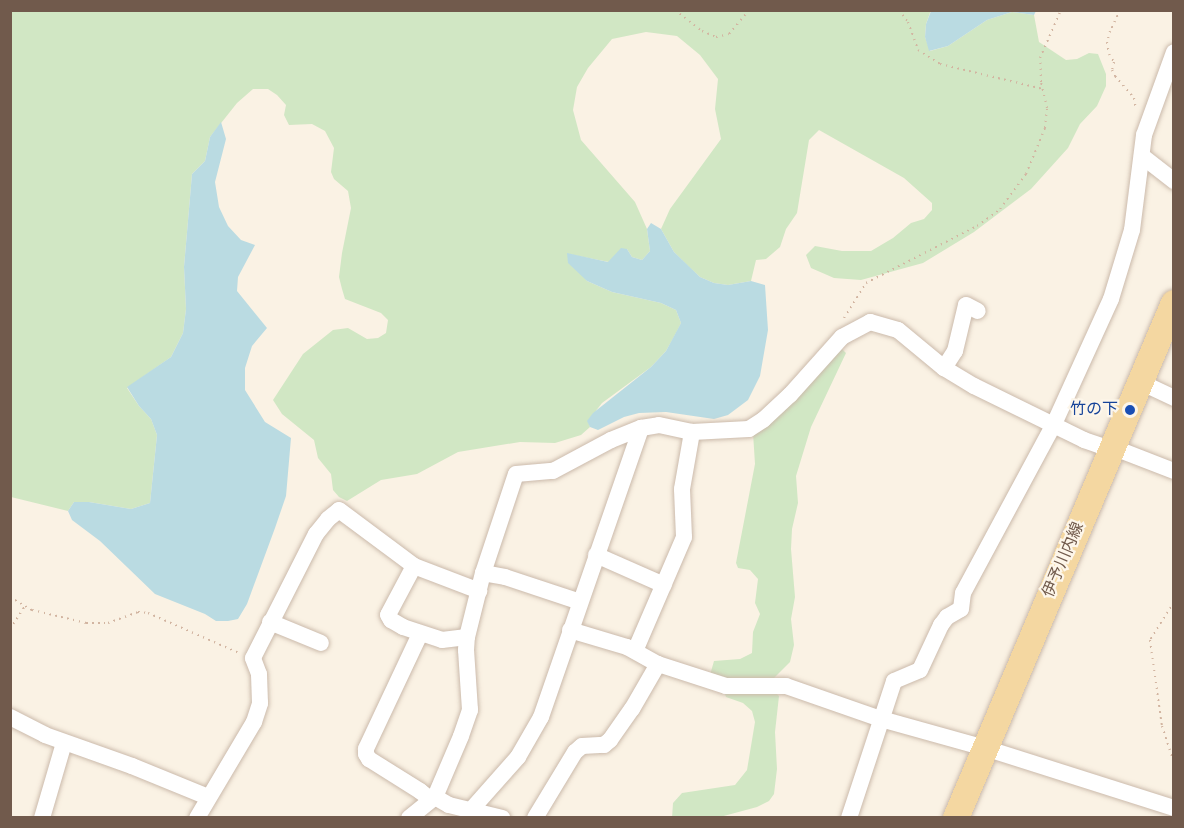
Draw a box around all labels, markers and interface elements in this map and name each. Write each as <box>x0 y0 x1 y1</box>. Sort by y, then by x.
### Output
place label: 竹の下 <box>1070 400 1118 420</box>
marker: 竹の下 <box>1123 403 1137 417</box>
street label: 伊予川内線 <box>1040 519 1088 601</box>

